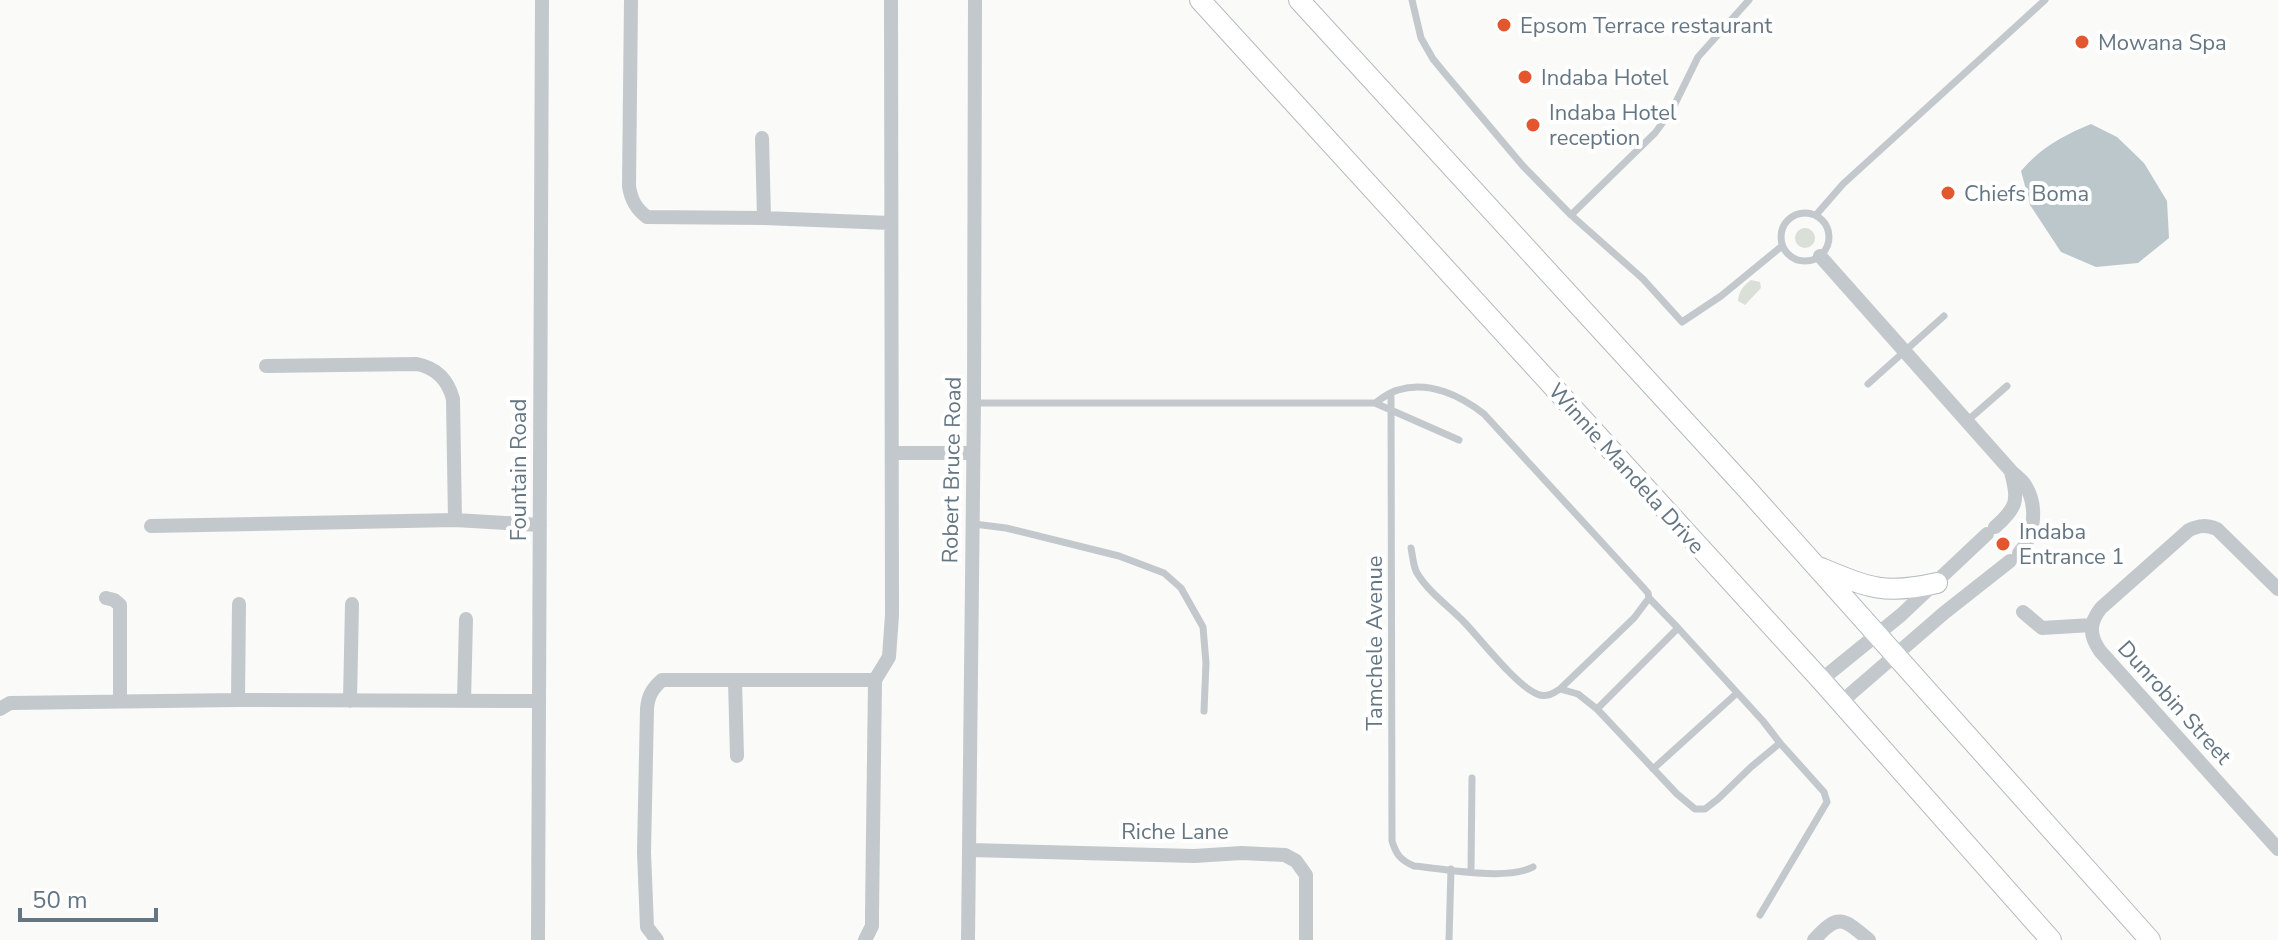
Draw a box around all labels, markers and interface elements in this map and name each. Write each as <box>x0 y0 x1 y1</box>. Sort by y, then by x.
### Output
place label: Epsom Terrace restaurant <box>1520 11 1772 41</box>
marker: Epsom Terrace restaurant <box>1495 16 1513 34</box>
place label: Mowana Spa <box>2098 28 2227 58</box>
marker: Mowana Spa <box>2073 33 2091 51</box>
place label: Indaba Hotel <box>1541 63 1669 93</box>
marker: Indaba Hotel <box>1516 68 1534 86</box>
place label: Indaba Hotel reception <box>1549 98 1677 153</box>
marker: Indaba Hotel reception <box>1524 116 1542 134</box>
place label: Chiefs Boma <box>1964 179 2089 209</box>
marker: Chiefs Boma <box>1939 184 1957 202</box>
street label: Robert Bruce Road <box>935 376 969 564</box>
street label: Winnie Mandela Drive <box>1541 377 1711 561</box>
street label: Fountain Road <box>504 399 534 541</box>
place label: Indaba Entrance 1 <box>2019 517 2124 572</box>
marker: Indaba Entrance 1 <box>1994 535 2012 553</box>
street label: Tamchele Avenue <box>1360 555 1390 731</box>
street label: Dunrobin Street <box>2111 634 2238 771</box>
street label: Riche Lane <box>1121 817 1229 847</box>
scale bar <box>20 872 156 922</box>
text: 50 m <box>32 884 88 916</box>

